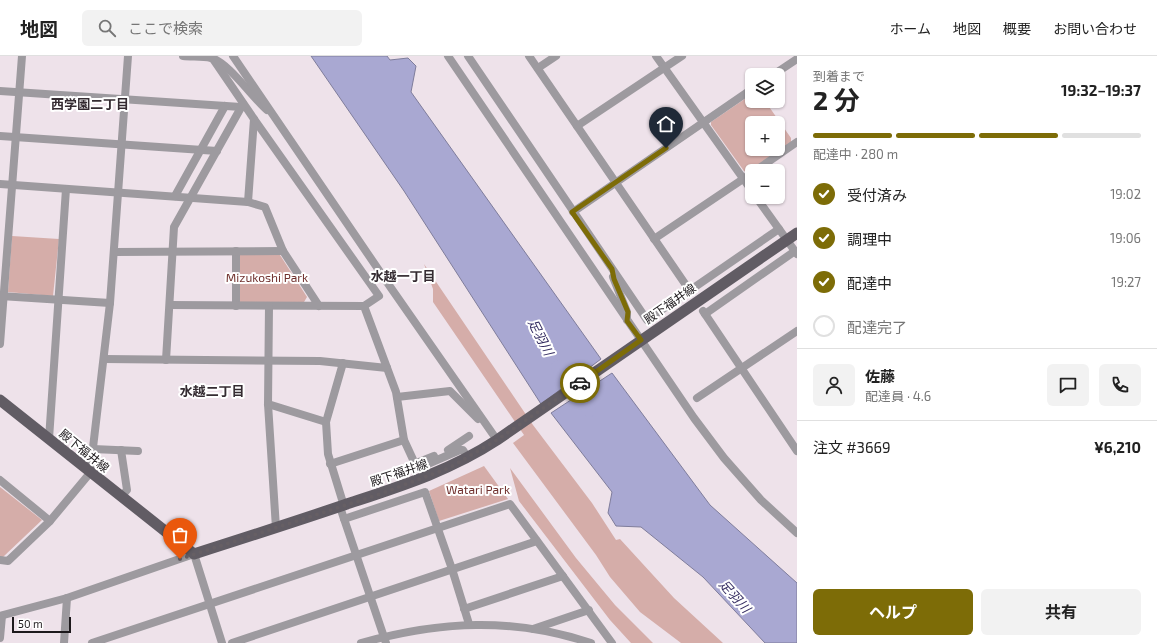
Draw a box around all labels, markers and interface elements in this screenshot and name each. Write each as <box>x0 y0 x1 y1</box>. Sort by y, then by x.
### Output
search box <box>82 10 362 46</box>
text: 地図 <box>20 17 58 40</box>
icon: search <box>96 17 118 39</box>
text: ここで検索 <box>128 19 203 37</box>
text: ホーム <box>889 20 931 37</box>
text: 地図 <box>953 20 981 37</box>
text: 概要 <box>1003 20 1031 37</box>
text: お問い合わせ <box>1053 20 1137 37</box>
map controls <box>745 68 785 204</box>
button: layers <box>745 68 785 108</box>
text: 到着まで <box>813 68 865 84</box>
text: 19:32–19:37 <box>1061 81 1141 99</box>
text: 2 分 <box>813 84 860 115</box>
district label: 西学園二丁目 <box>51 96 129 112</box>
pin <box>649 107 683 148</box>
icon: home <box>655 113 677 135</box>
button: + <box>745 116 785 156</box>
text: 配達中 · 280 m <box>813 146 898 162</box>
button: − <box>745 164 785 204</box>
icon: check <box>813 183 835 205</box>
text: 受付済み <box>847 186 907 204</box>
text: 19:02 <box>1110 186 1141 202</box>
icon: check <box>813 227 835 249</box>
text: 調理中 <box>847 230 892 248</box>
text: 19:06 <box>1110 230 1141 246</box>
district label: 水越一丁目 <box>370 268 436 284</box>
park label: Mizukoshi Park <box>226 270 308 284</box>
icon: check <box>813 271 835 293</box>
text: 配達中 <box>847 274 892 292</box>
text: 19:27 <box>1111 274 1141 290</box>
street label: 殿下福井線 <box>641 280 698 326</box>
water label: 足羽川 <box>525 316 558 360</box>
text: 配達完了 <box>847 318 907 336</box>
courier <box>560 363 600 403</box>
button: person <box>813 364 855 406</box>
button: chat <box>1047 364 1089 406</box>
button: phone <box>1099 364 1141 406</box>
text: 佐藤 <box>865 367 895 385</box>
icon: car <box>569 372 591 394</box>
district label: 水越二丁目 <box>179 383 245 399</box>
text: 配達員 · 4.6 <box>865 388 931 404</box>
street label: 殿下福井線 <box>57 426 112 475</box>
text: 注文 #3669 <box>813 438 891 456</box>
text: ¥6,210 <box>1094 438 1141 456</box>
street label: 殿下福井線 <box>368 456 429 488</box>
park label: Watari Park <box>446 482 510 496</box>
pin <box>163 518 197 559</box>
icon: bag <box>169 524 191 546</box>
water label: 足羽川 <box>716 576 755 617</box>
button: ヘルプ <box>813 589 973 635</box>
button: 共有 <box>981 589 1141 635</box>
scale bar <box>12 615 71 634</box>
text: 50 m <box>18 617 43 630</box>

